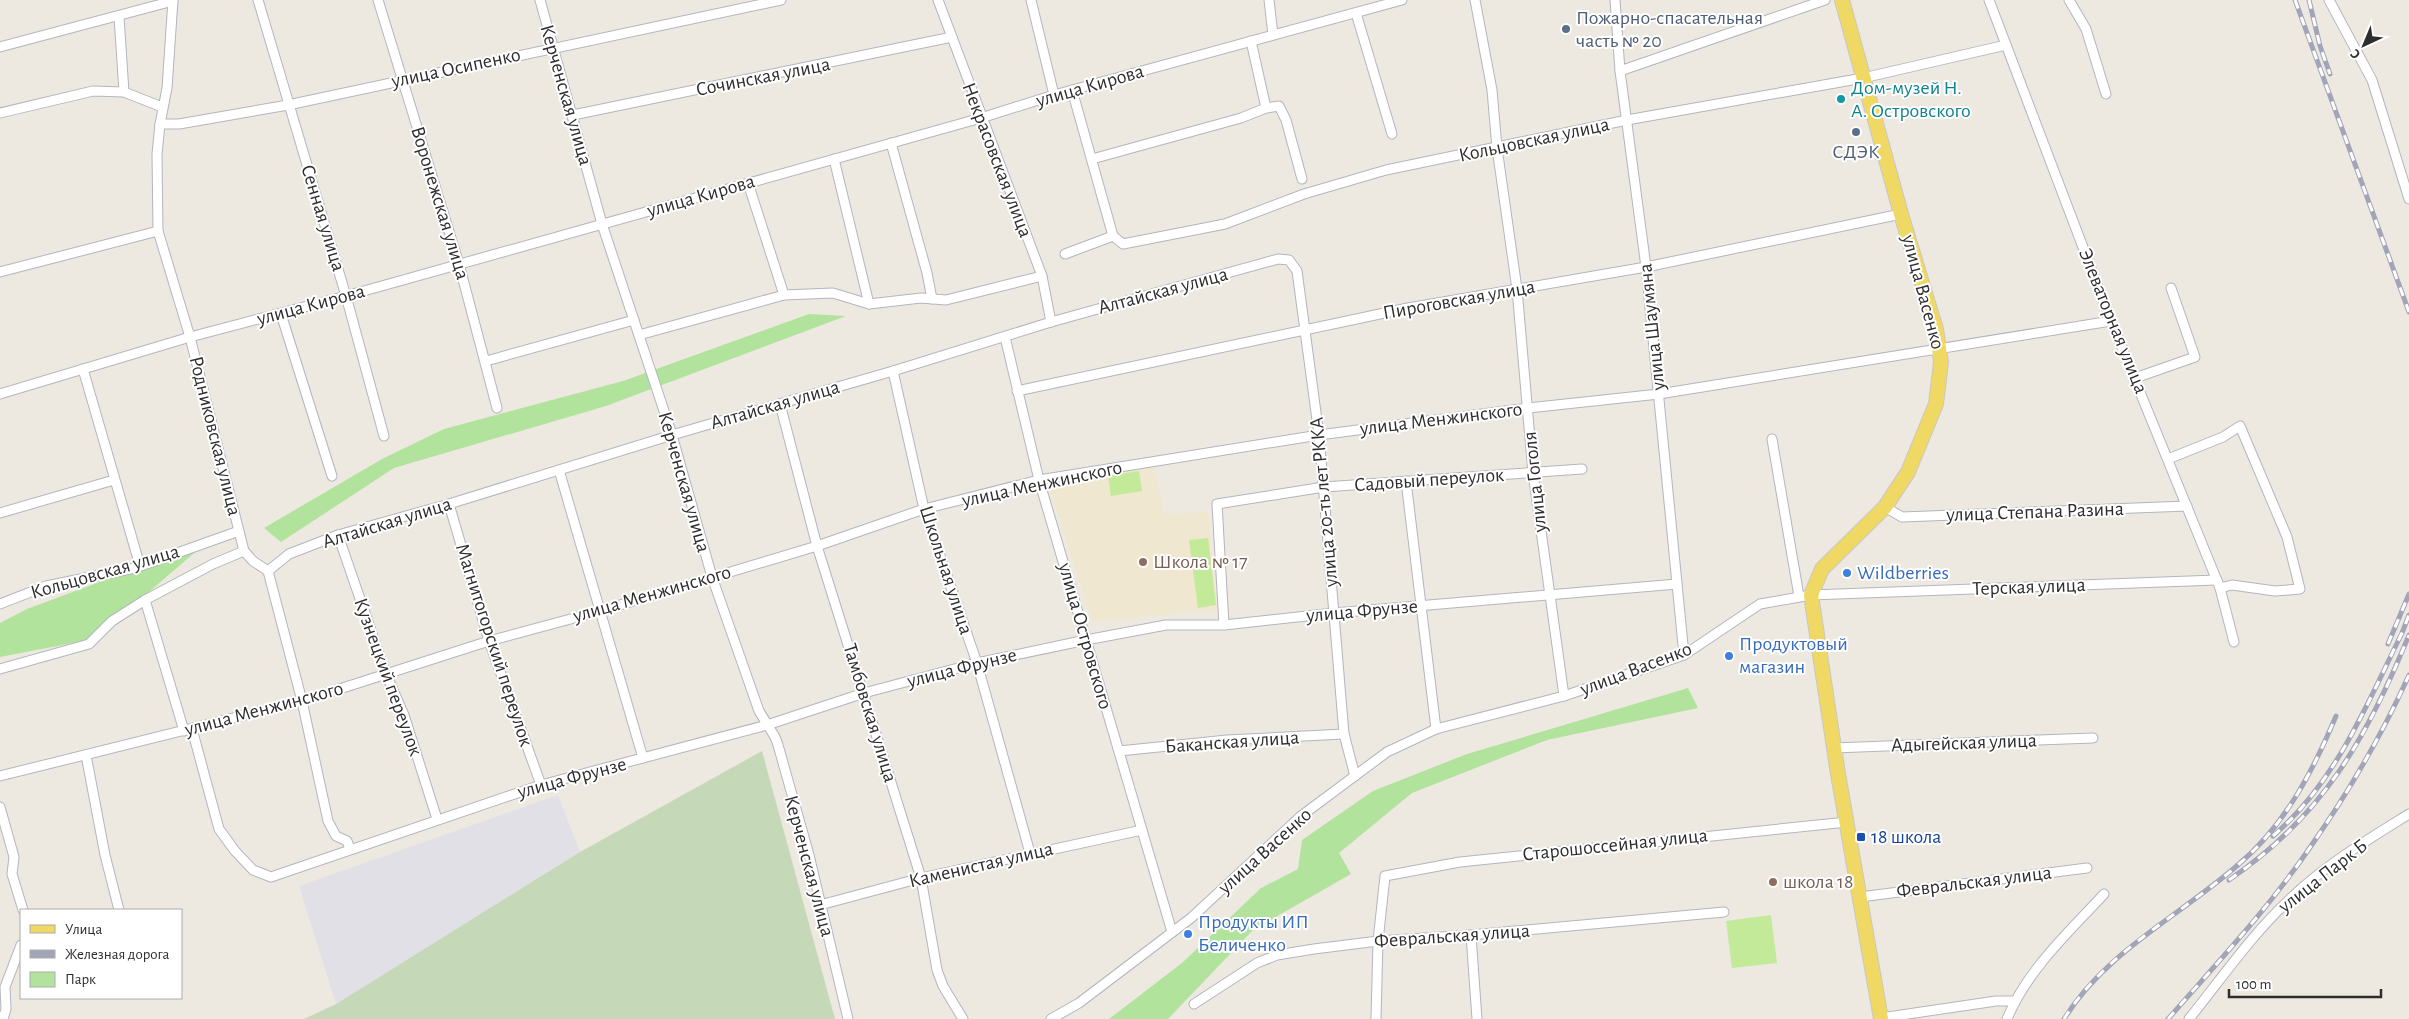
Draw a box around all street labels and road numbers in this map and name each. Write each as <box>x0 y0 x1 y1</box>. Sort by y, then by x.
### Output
street label: Керченская улица <box>536 22 596 168</box>
street label: улица Осипенко <box>389 45 522 92</box>
street label: Сочинская улица <box>694 54 832 100</box>
street label: улица Кирова <box>1033 61 1146 111</box>
street label: Некрасовская улица <box>958 80 1036 240</box>
street label: Кольцовская улица <box>1457 114 1611 166</box>
street label: Воронежская улица <box>407 124 473 282</box>
street label: Сенная улица <box>297 162 349 274</box>
street label: улица Кирова <box>644 171 757 221</box>
street label: улица Васенко <box>1898 232 1948 351</box>
street label: Элеваторная улица <box>2075 246 2151 396</box>
street label: улица Шаумяна <box>1635 262 1669 393</box>
street label: Алтайская улица <box>1096 264 1230 318</box>
street label: Пироговская улица <box>1381 277 1537 323</box>
street label: улица Кирова <box>254 281 367 329</box>
street label: Родниковская улица <box>186 354 244 518</box>
street label: Алтайская улица <box>708 377 842 433</box>
street label: улица Менжинского <box>1358 399 1523 439</box>
street label: Керченская улица <box>654 409 714 555</box>
street label: улица 20-ть лет РККА <box>1307 416 1341 589</box>
street label: улица Гоголя <box>1520 430 1550 535</box>
street label: улица Менжинского <box>959 457 1124 511</box>
street label: Садовый переулок <box>1353 465 1505 495</box>
street label: Алтайская улица <box>320 494 454 552</box>
street label: улица Степана Разина <box>1945 499 2124 525</box>
street label: Школьная улица <box>916 503 976 637</box>
street label: Кольцовская улица <box>28 541 182 603</box>
street label: Магнитогорский переулок <box>452 541 536 749</box>
street label: улица Островского <box>1054 560 1115 711</box>
street label: улица Менжинского <box>570 562 733 626</box>
street label: Терская улица <box>1972 575 2086 599</box>
street label: Кузнецкий переулок <box>350 595 426 759</box>
street label: улица Фрунзе <box>1304 596 1419 626</box>
street label: улица Васенко <box>1577 639 1694 700</box>
street label: Тамбовская улица <box>839 641 901 785</box>
street label: улица Фрунзе <box>904 645 1019 692</box>
street label: улица Менжинского <box>182 678 345 740</box>
street label: Баканская улица <box>1164 727 1300 757</box>
street label: Адыгейская улица <box>1891 730 2037 756</box>
street label: улица Фрунзе <box>514 754 629 802</box>
street label: Керченская улица <box>781 793 837 939</box>
street label: улица Васенко <box>1214 804 1315 898</box>
street label: Старошоссейная улица <box>1521 825 1709 865</box>
street label: улица Парк Б <box>2274 835 2371 917</box>
street label: Каменистая улица <box>907 839 1055 891</box>
street label: Февральская улица <box>1895 863 2053 901</box>
street label: Февральская улица <box>1373 921 1531 951</box>

